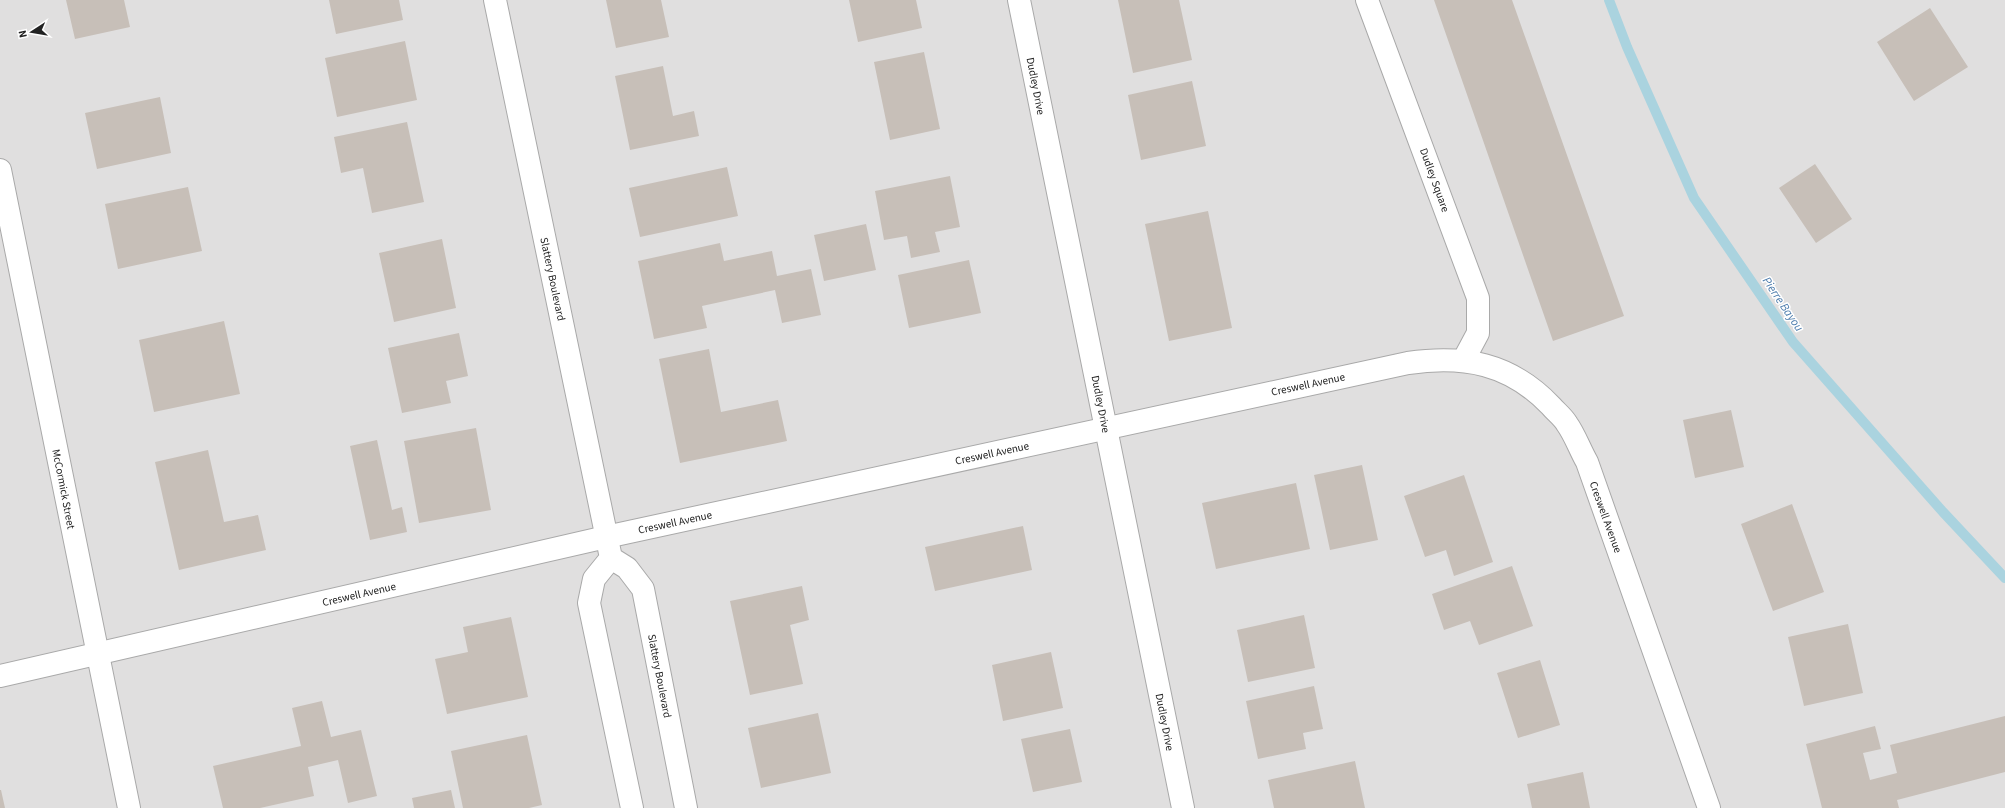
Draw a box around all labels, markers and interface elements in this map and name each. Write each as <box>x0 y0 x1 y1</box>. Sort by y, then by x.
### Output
north arrow <box>12 12 52 52</box>
text: N <box>15 29 31 39</box>
street label: Dudley Drive <box>1023 56 1049 117</box>
street label: Dudley Square <box>1416 146 1453 215</box>
street label: Slattery Boulevard <box>536 236 569 322</box>
water label: Pierre Bayou <box>1758 274 1807 335</box>
street label: Creswell Avenue <box>1270 369 1347 400</box>
street label: Dudley Drive <box>1088 374 1114 435</box>
street label: Creswell Avenue <box>954 438 1031 469</box>
street label: McCormick Street <box>48 448 79 531</box>
street label: Creswell Avenue <box>1586 479 1626 556</box>
street label: Creswell Avenue <box>637 507 714 538</box>
street label: Creswell Avenue <box>321 579 398 610</box>
street label: Slattery Boulevard <box>644 633 675 719</box>
street label: Dudley Drive <box>1152 692 1178 753</box>

